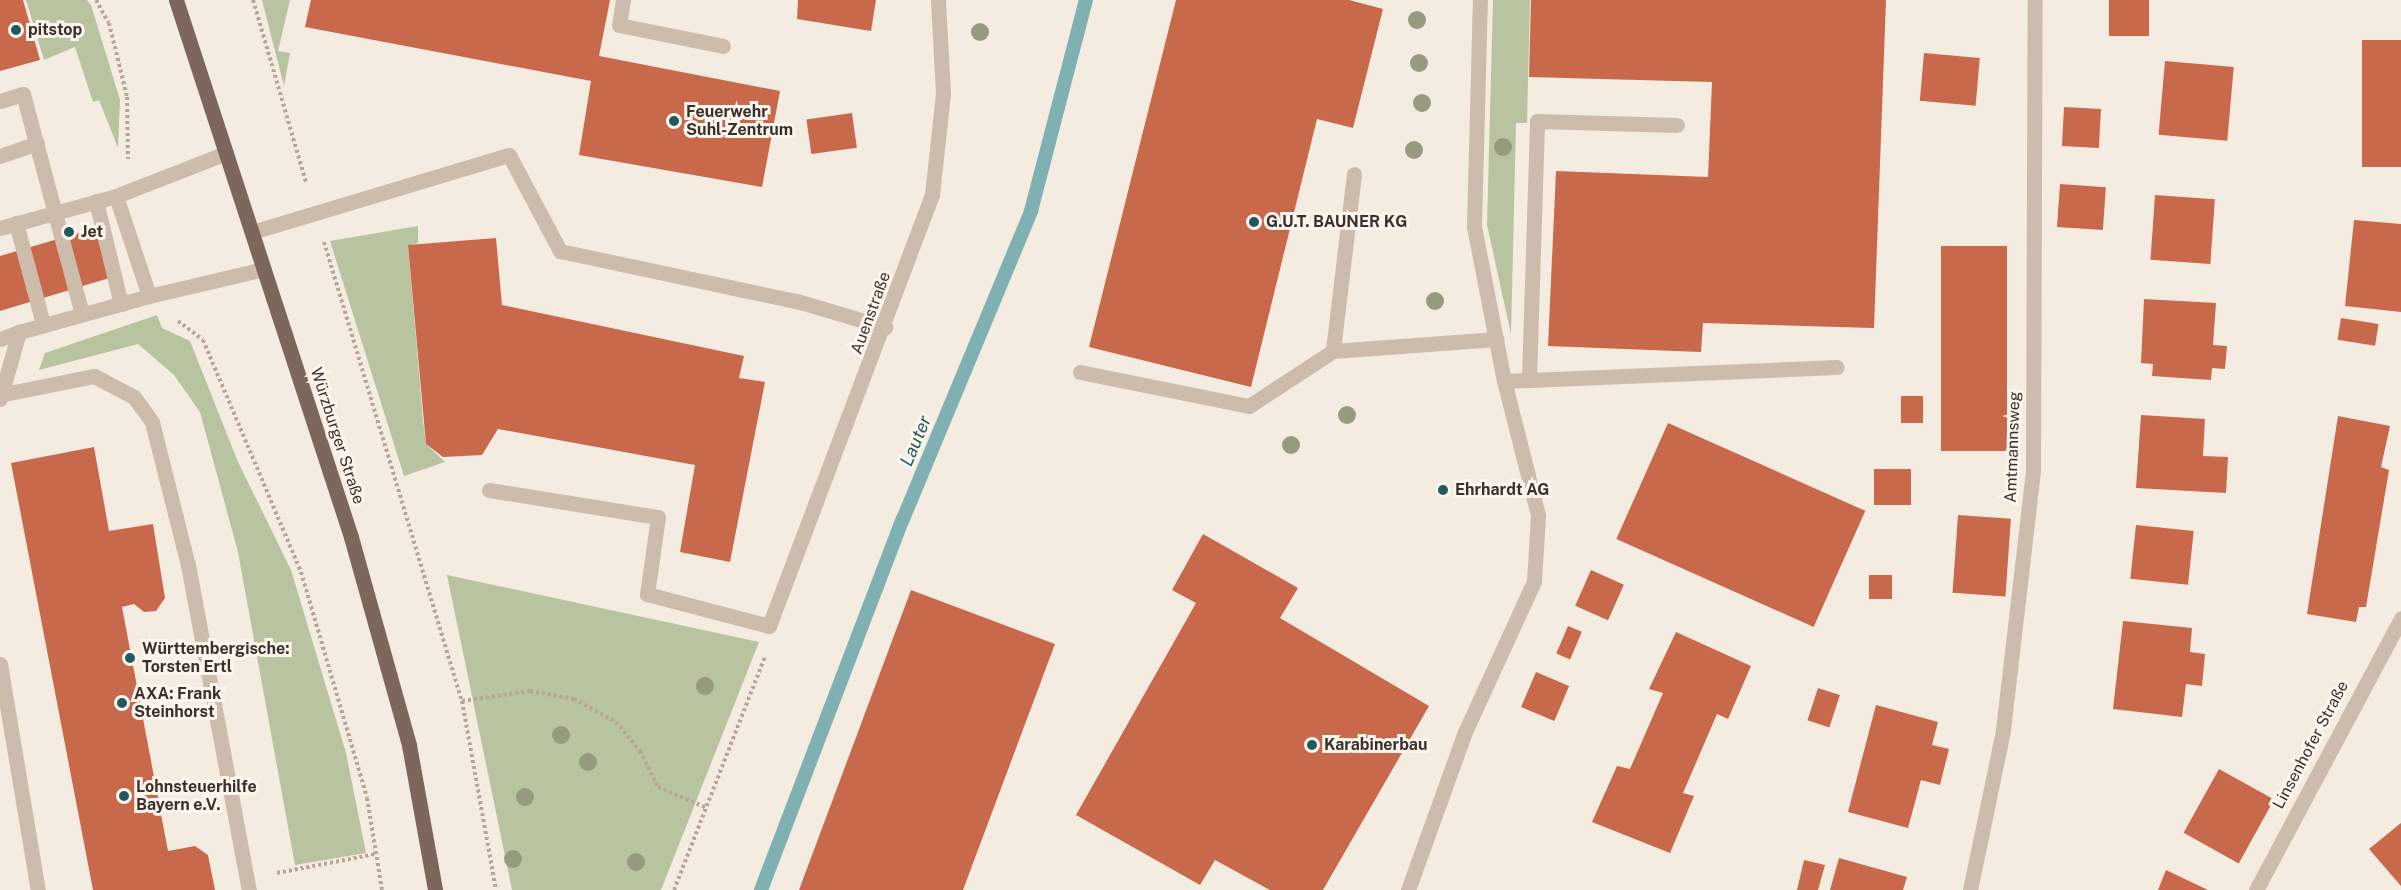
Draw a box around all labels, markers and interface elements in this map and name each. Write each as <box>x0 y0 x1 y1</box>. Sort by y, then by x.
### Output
place label: pitstop <box>28 20 82 40</box>
marker: pitstop <box>9 23 23 37</box>
place label: Feuerwehr Suhl-Zentrum <box>686 102 793 140</box>
marker: Feuerwehr Suhl-Zentrum <box>667 114 681 128</box>
place label: G.U.T. BAUNER KG <box>1266 212 1407 232</box>
marker: G.U.T. BAUNER KG <box>1247 215 1261 229</box>
place label: Jet <box>81 222 103 242</box>
marker: Jet <box>62 225 76 239</box>
street label: Auenstraße <box>847 269 895 357</box>
street label: Würzburger Straße <box>306 365 368 507</box>
street label: Amtmannsweg <box>2001 391 2025 503</box>
water label: Lauter <box>896 413 936 469</box>
place label: Ehrhardt AG <box>1455 480 1549 500</box>
marker: Ehrhardt AG <box>1436 483 1450 497</box>
place label: Württembergische: Torsten Ertl <box>142 639 290 677</box>
marker: Württembergische: Torsten Ertl <box>123 651 137 665</box>
street label: Linsenhofer Straße <box>2269 678 2353 812</box>
place label: AXA: Frank Steinhorst <box>134 684 221 722</box>
marker: AXA: Frank Steinhorst <box>115 696 129 710</box>
place label: Karabinerbau <box>1324 735 1427 755</box>
marker: Karabinerbau <box>1305 738 1319 752</box>
place label: Lohnsteuerhilfe Bayern e.V. <box>136 777 257 815</box>
marker: Lohnsteuerhilfe Bayern e.V. <box>117 789 131 803</box>

